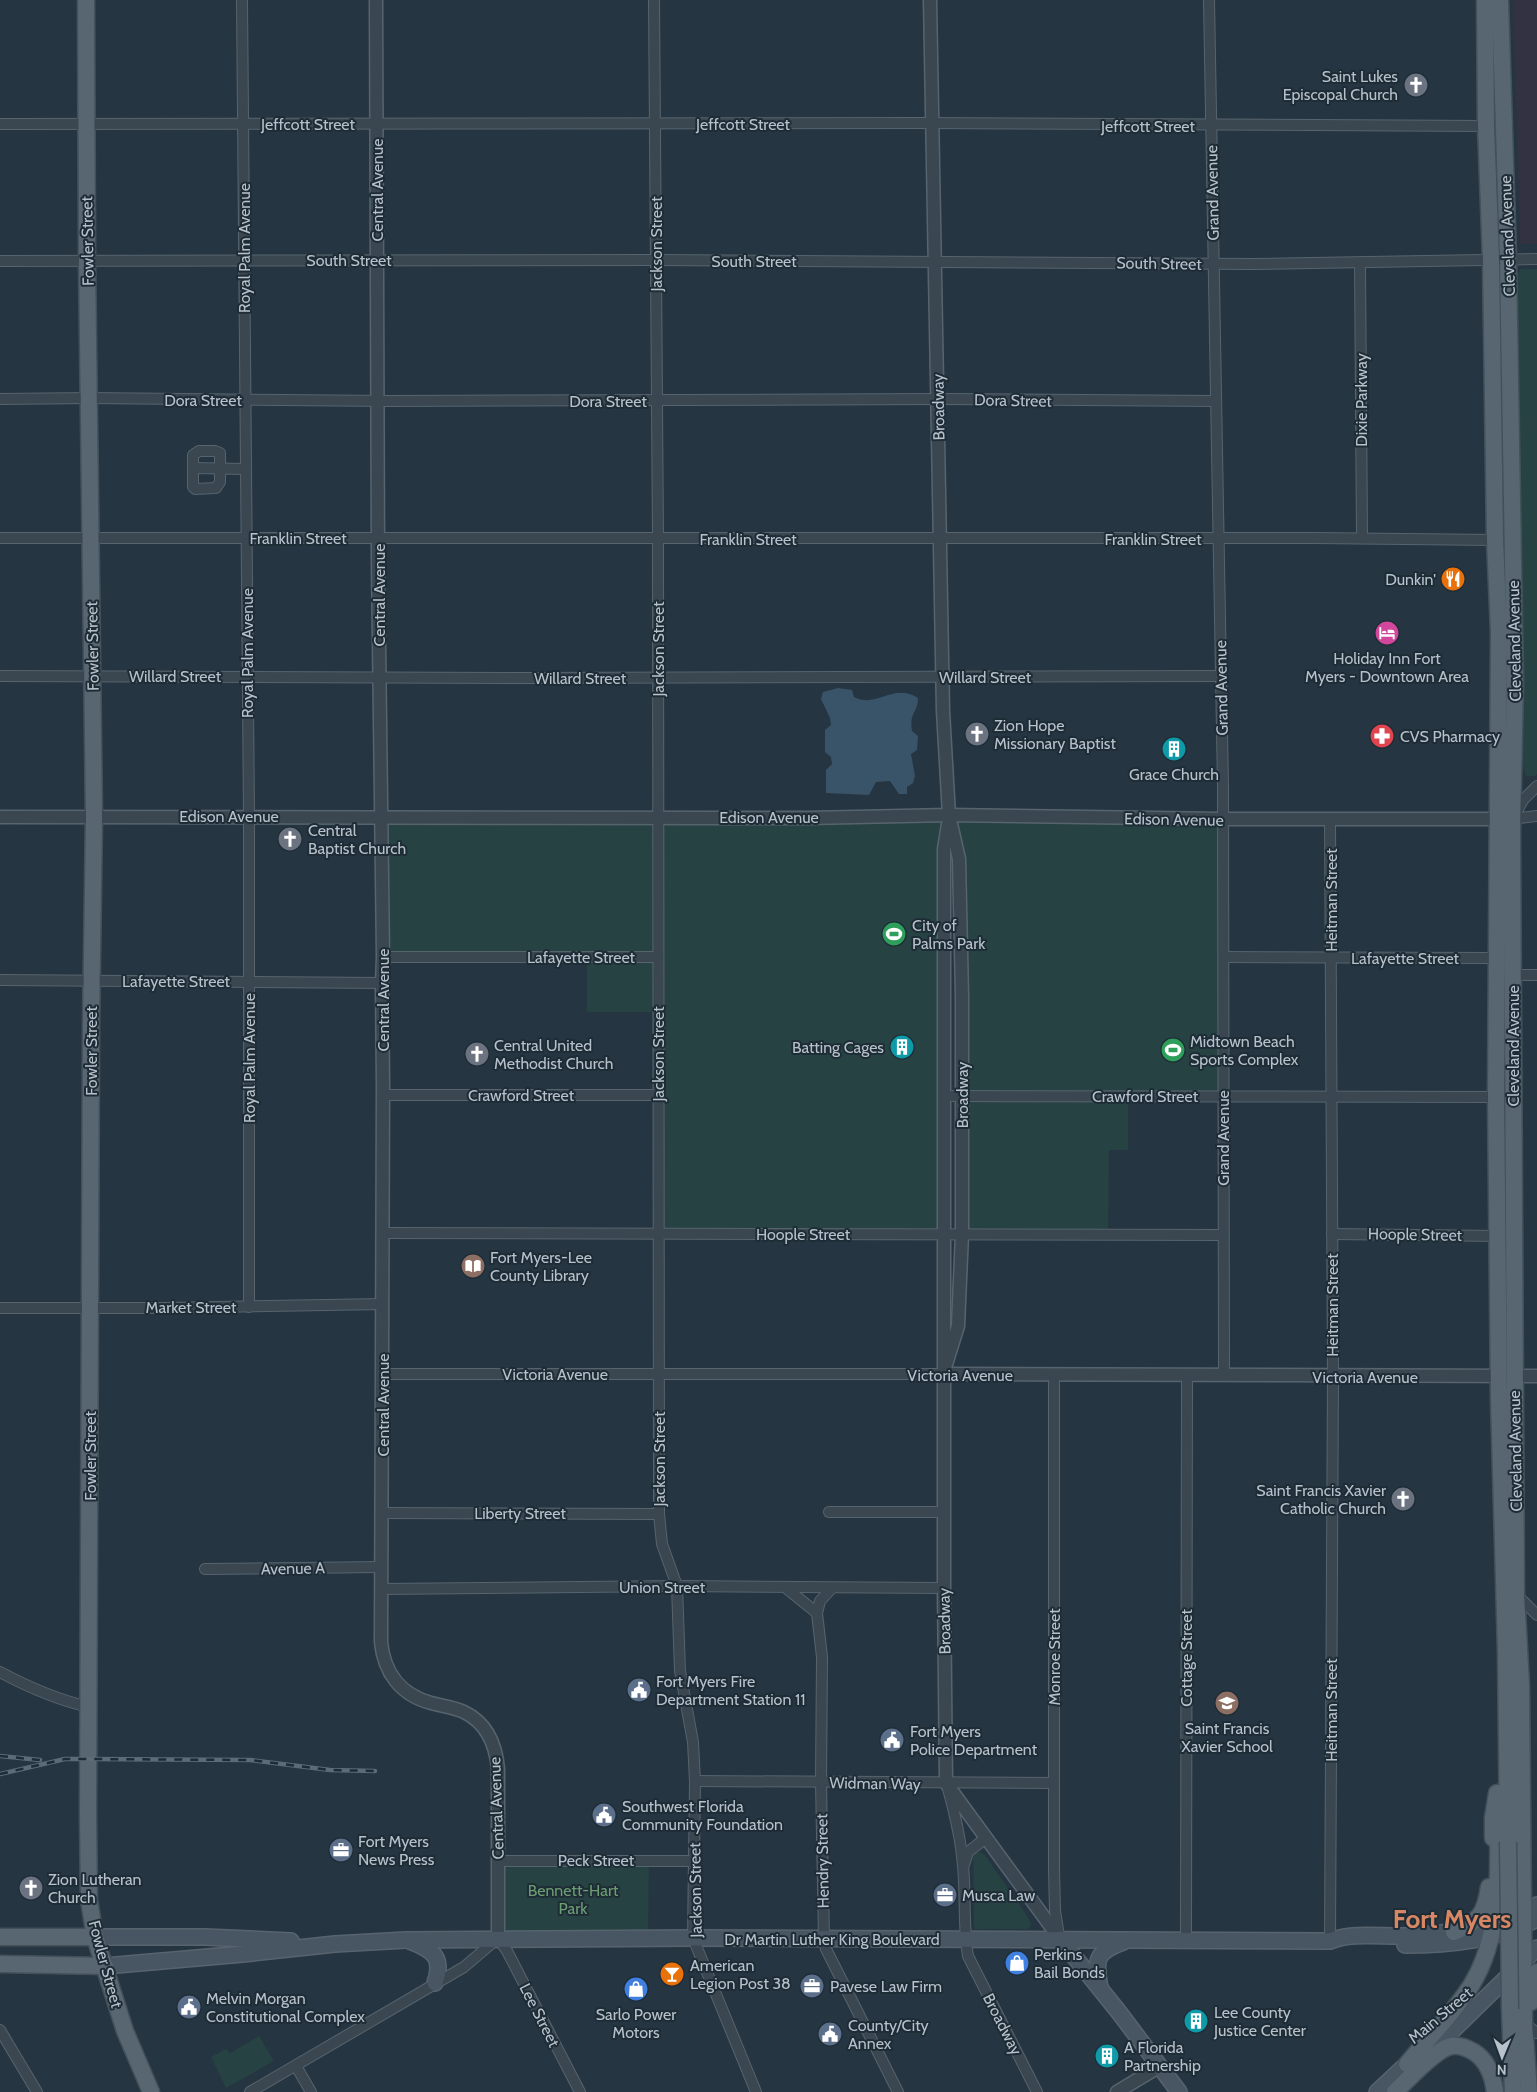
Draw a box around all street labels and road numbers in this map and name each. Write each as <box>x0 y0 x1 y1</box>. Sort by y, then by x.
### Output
street label: Jeffcott Street <box>260 115 356 134</box>
street label: Jeffcott Street <box>695 115 791 134</box>
street label: Jeffcott Street <box>1100 117 1196 136</box>
street label: Central Avenue <box>368 139 387 241</box>
street label: Grand Avenue <box>1202 145 1223 241</box>
street label: Cleveland Avenue <box>1496 175 1519 297</box>
street label: Royal Palm Avenue <box>235 183 254 313</box>
street label: Fowler Street <box>77 195 98 286</box>
street label: Jackson Street <box>647 196 666 293</box>
street label: South Street <box>306 251 392 270</box>
street label: South Street <box>711 252 797 271</box>
street label: South Street <box>1116 253 1202 274</box>
street label: Dixie Parkway <box>1352 353 1371 447</box>
street label: Broadway <box>928 374 949 440</box>
street label: Dora Street <box>974 390 1053 411</box>
street label: Dora Street <box>164 391 242 410</box>
street label: Dora Street <box>569 392 647 411</box>
street label: Franklin Street <box>249 529 347 548</box>
street label: Franklin Street <box>699 530 797 549</box>
street label: Franklin Street <box>1104 530 1202 549</box>
street label: Central Avenue <box>370 544 389 646</box>
street label: Cleveland Avenue <box>1504 580 1525 702</box>
street label: Royal Palm Avenue <box>238 588 257 718</box>
street label: Fowler Street <box>82 600 103 691</box>
street label: Jackson Street <box>649 601 668 698</box>
street label: Grand Avenue <box>1211 640 1232 736</box>
street label: Willard Street <box>129 667 222 686</box>
street label: Willard Street <box>939 668 1032 687</box>
street label: Willard Street <box>534 669 627 688</box>
street label: Edison Avenue <box>179 807 279 826</box>
street label: Edison Avenue <box>719 808 819 827</box>
street label: Edison Avenue <box>1124 809 1224 830</box>
street label: Heitman Street <box>1322 848 1341 952</box>
street label: Lafayette Street <box>527 948 636 967</box>
street label: Central Avenue <box>374 949 393 1051</box>
street label: Lafayette Street <box>1351 949 1460 968</box>
street label: Lafayette Street <box>122 972 231 991</box>
street label: Cleveland Avenue <box>1504 985 1523 1107</box>
street label: Royal Palm Avenue <box>240 993 259 1123</box>
street label: Fowler Street <box>82 1006 101 1096</box>
street label: Jackson Street <box>649 1006 668 1103</box>
street label: Broadway <box>953 1062 972 1128</box>
street label: Crawford Street <box>468 1086 575 1105</box>
street label: Crawford Street <box>1092 1087 1199 1106</box>
street label: Grand Avenue <box>1214 1090 1233 1186</box>
street label: Hoople Street <box>1368 1224 1463 1245</box>
street label: Hoople Street <box>756 1225 851 1244</box>
street label: Heitman Street <box>1323 1253 1342 1357</box>
street label: Market Street <box>146 1298 237 1317</box>
street label: Central Avenue <box>374 1354 393 1456</box>
street label: Victoria Avenue <box>502 1365 608 1384</box>
street label: Victoria Avenue <box>907 1366 1013 1385</box>
street label: Victoria Avenue <box>1312 1368 1418 1387</box>
street label: Cleveland Avenue <box>1505 1390 1526 1512</box>
street label: Fowler Street <box>81 1411 100 1501</box>
street label: Jackson Street <box>650 1411 669 1508</box>
street label: Liberty Street <box>474 1504 566 1523</box>
street label: Avenue A <box>261 1558 325 1579</box>
street label: Union Street <box>619 1578 706 1597</box>
street label: Broadway <box>934 1588 955 1654</box>
street label: Monroe Street <box>1045 1608 1064 1706</box>
street label: Cottage Street <box>1177 1609 1196 1707</box>
street label: Heitman Street <box>1322 1658 1341 1762</box>
street label: Central Avenue <box>485 1756 508 1860</box>
street label: Widman Way <box>829 1773 921 1794</box>
street label: Hendry Street <box>812 1813 833 1909</box>
street label: Jackson Street <box>685 1842 706 1939</box>
street label: Peck Street <box>558 1851 635 1870</box>
street label: Fowler Street <box>85 1918 126 2010</box>
street label: Dr Martin Luther King Boulevard <box>724 1930 940 1949</box>
street label: Lee Street <box>515 1980 564 2051</box>
street label: Main Street <box>1404 1983 1477 2048</box>
street label: Broadway <box>979 1990 1026 2058</box>

